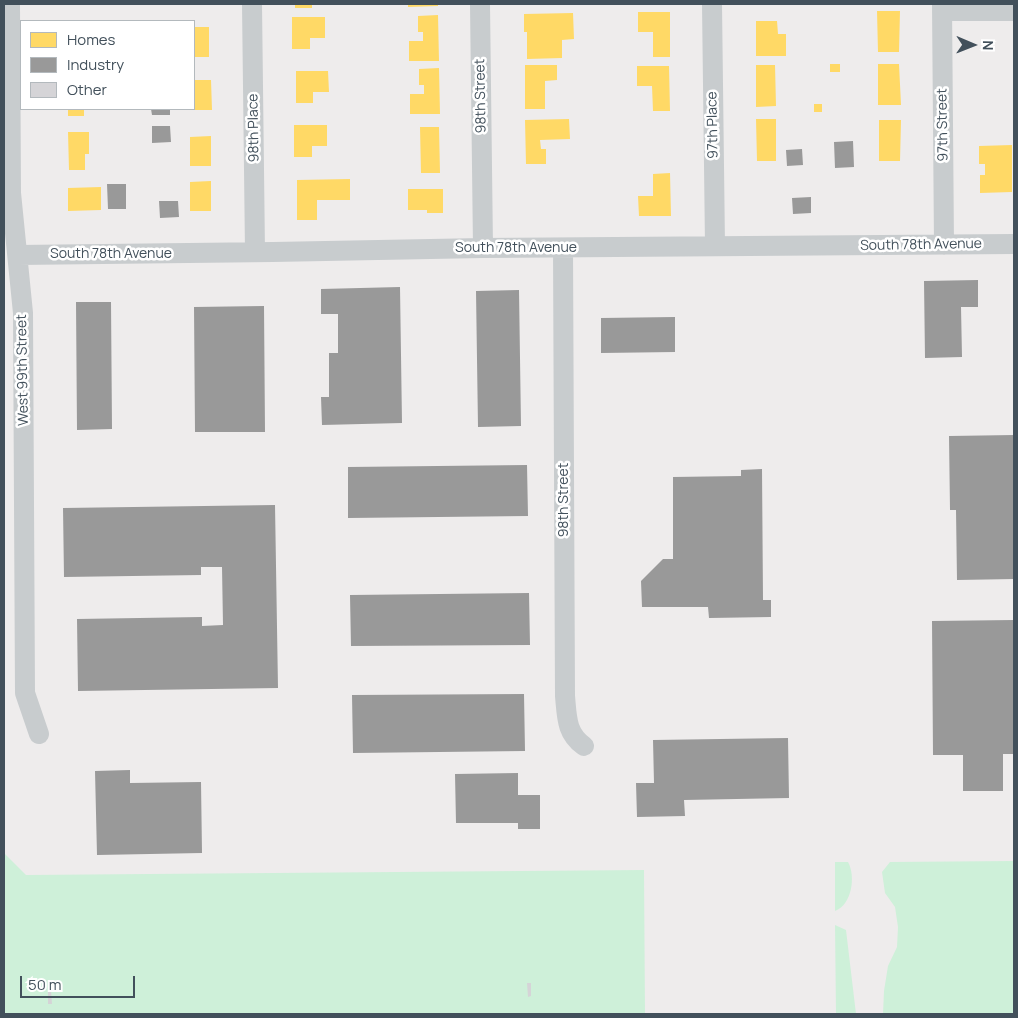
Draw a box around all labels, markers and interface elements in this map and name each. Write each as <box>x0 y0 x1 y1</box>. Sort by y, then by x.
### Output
legend <box>20 20 195 110</box>
north arrow <box>948 20 998 70</box>
text: Homes <box>67 29 115 50</box>
text: N <box>979 40 998 50</box>
text: Industry <box>67 54 124 75</box>
street label: 98th Street <box>472 59 490 133</box>
text: Other <box>67 79 107 100</box>
street label: 97th Street <box>934 88 952 162</box>
street label: 97th Place <box>704 91 722 159</box>
street label: 98th Place <box>245 93 263 163</box>
street label: South 78th Avenue <box>860 236 982 254</box>
street label: South 78th Avenue <box>455 240 577 256</box>
street label: South 78th Avenue <box>50 246 172 262</box>
street label: West 99th Street <box>14 314 32 426</box>
street label: 98th Street <box>556 463 572 537</box>
scale bar <box>22 966 138 998</box>
text: 50 m <box>28 974 62 995</box>

